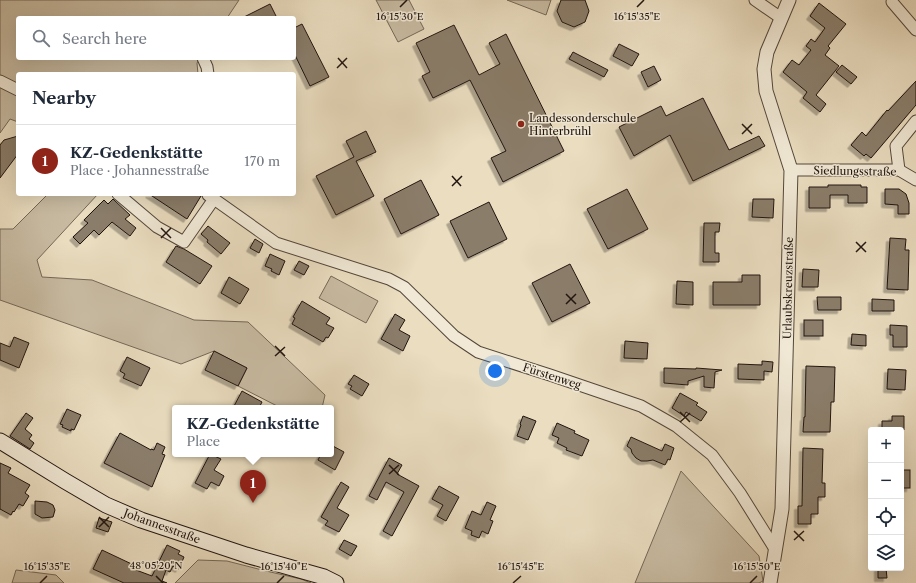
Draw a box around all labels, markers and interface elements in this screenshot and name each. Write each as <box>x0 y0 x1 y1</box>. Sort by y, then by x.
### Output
text: 16°15'30"E <box>376 10 424 23</box>
text: 16°15'35"E <box>614 10 660 23</box>
search box <box>16 16 296 60</box>
icon: search <box>30 27 52 49</box>
text: Search here <box>62 29 147 48</box>
text: Nearby <box>32 88 96 108</box>
place label: Landessonderschule Hinterbrühl <box>529 111 636 138</box>
marker: Landessonderschule Hinterbrühl <box>516 119 526 129</box>
text: KZ-Gedenkstätte <box>70 143 203 162</box>
text: 1 <box>42 153 48 169</box>
text: 170 m <box>244 153 280 169</box>
text: Place · Johannesstraße <box>70 162 209 178</box>
street label: Siedlungsstraße <box>813 163 897 179</box>
street label: Urlaubskreuzstraße <box>780 237 796 339</box>
street label: Fürstenweg <box>521 360 583 392</box>
your location <box>485 361 505 381</box>
popup <box>172 405 334 457</box>
text: KZ-Gedenkstätte <box>187 414 319 433</box>
map controls <box>868 427 904 571</box>
button: + <box>868 427 904 463</box>
text: Place <box>187 433 220 449</box>
button: − <box>868 463 904 499</box>
pin: 1 <box>240 470 266 503</box>
button: locate <box>868 499 904 535</box>
street label: Johannesstraße <box>120 505 202 546</box>
button: layers <box>868 535 904 571</box>
text: 48°05'20"N <box>130 559 183 572</box>
text: 16°15'35"E <box>24 560 70 573</box>
text: 16°15'40"E <box>260 560 308 573</box>
text: 16°15'45"E <box>498 560 544 573</box>
text: 16°15'50"E <box>733 560 781 573</box>

